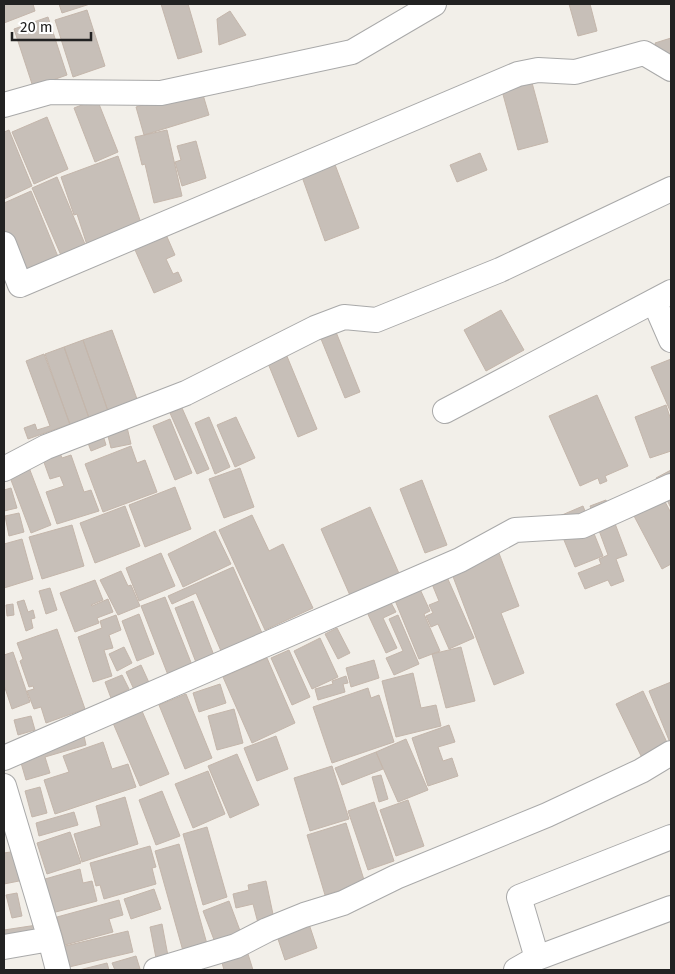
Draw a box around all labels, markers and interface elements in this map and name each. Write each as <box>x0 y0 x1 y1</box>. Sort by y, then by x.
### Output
scale bar <box>12 10 91 42</box>
text: 20 m <box>20 18 53 36</box>

